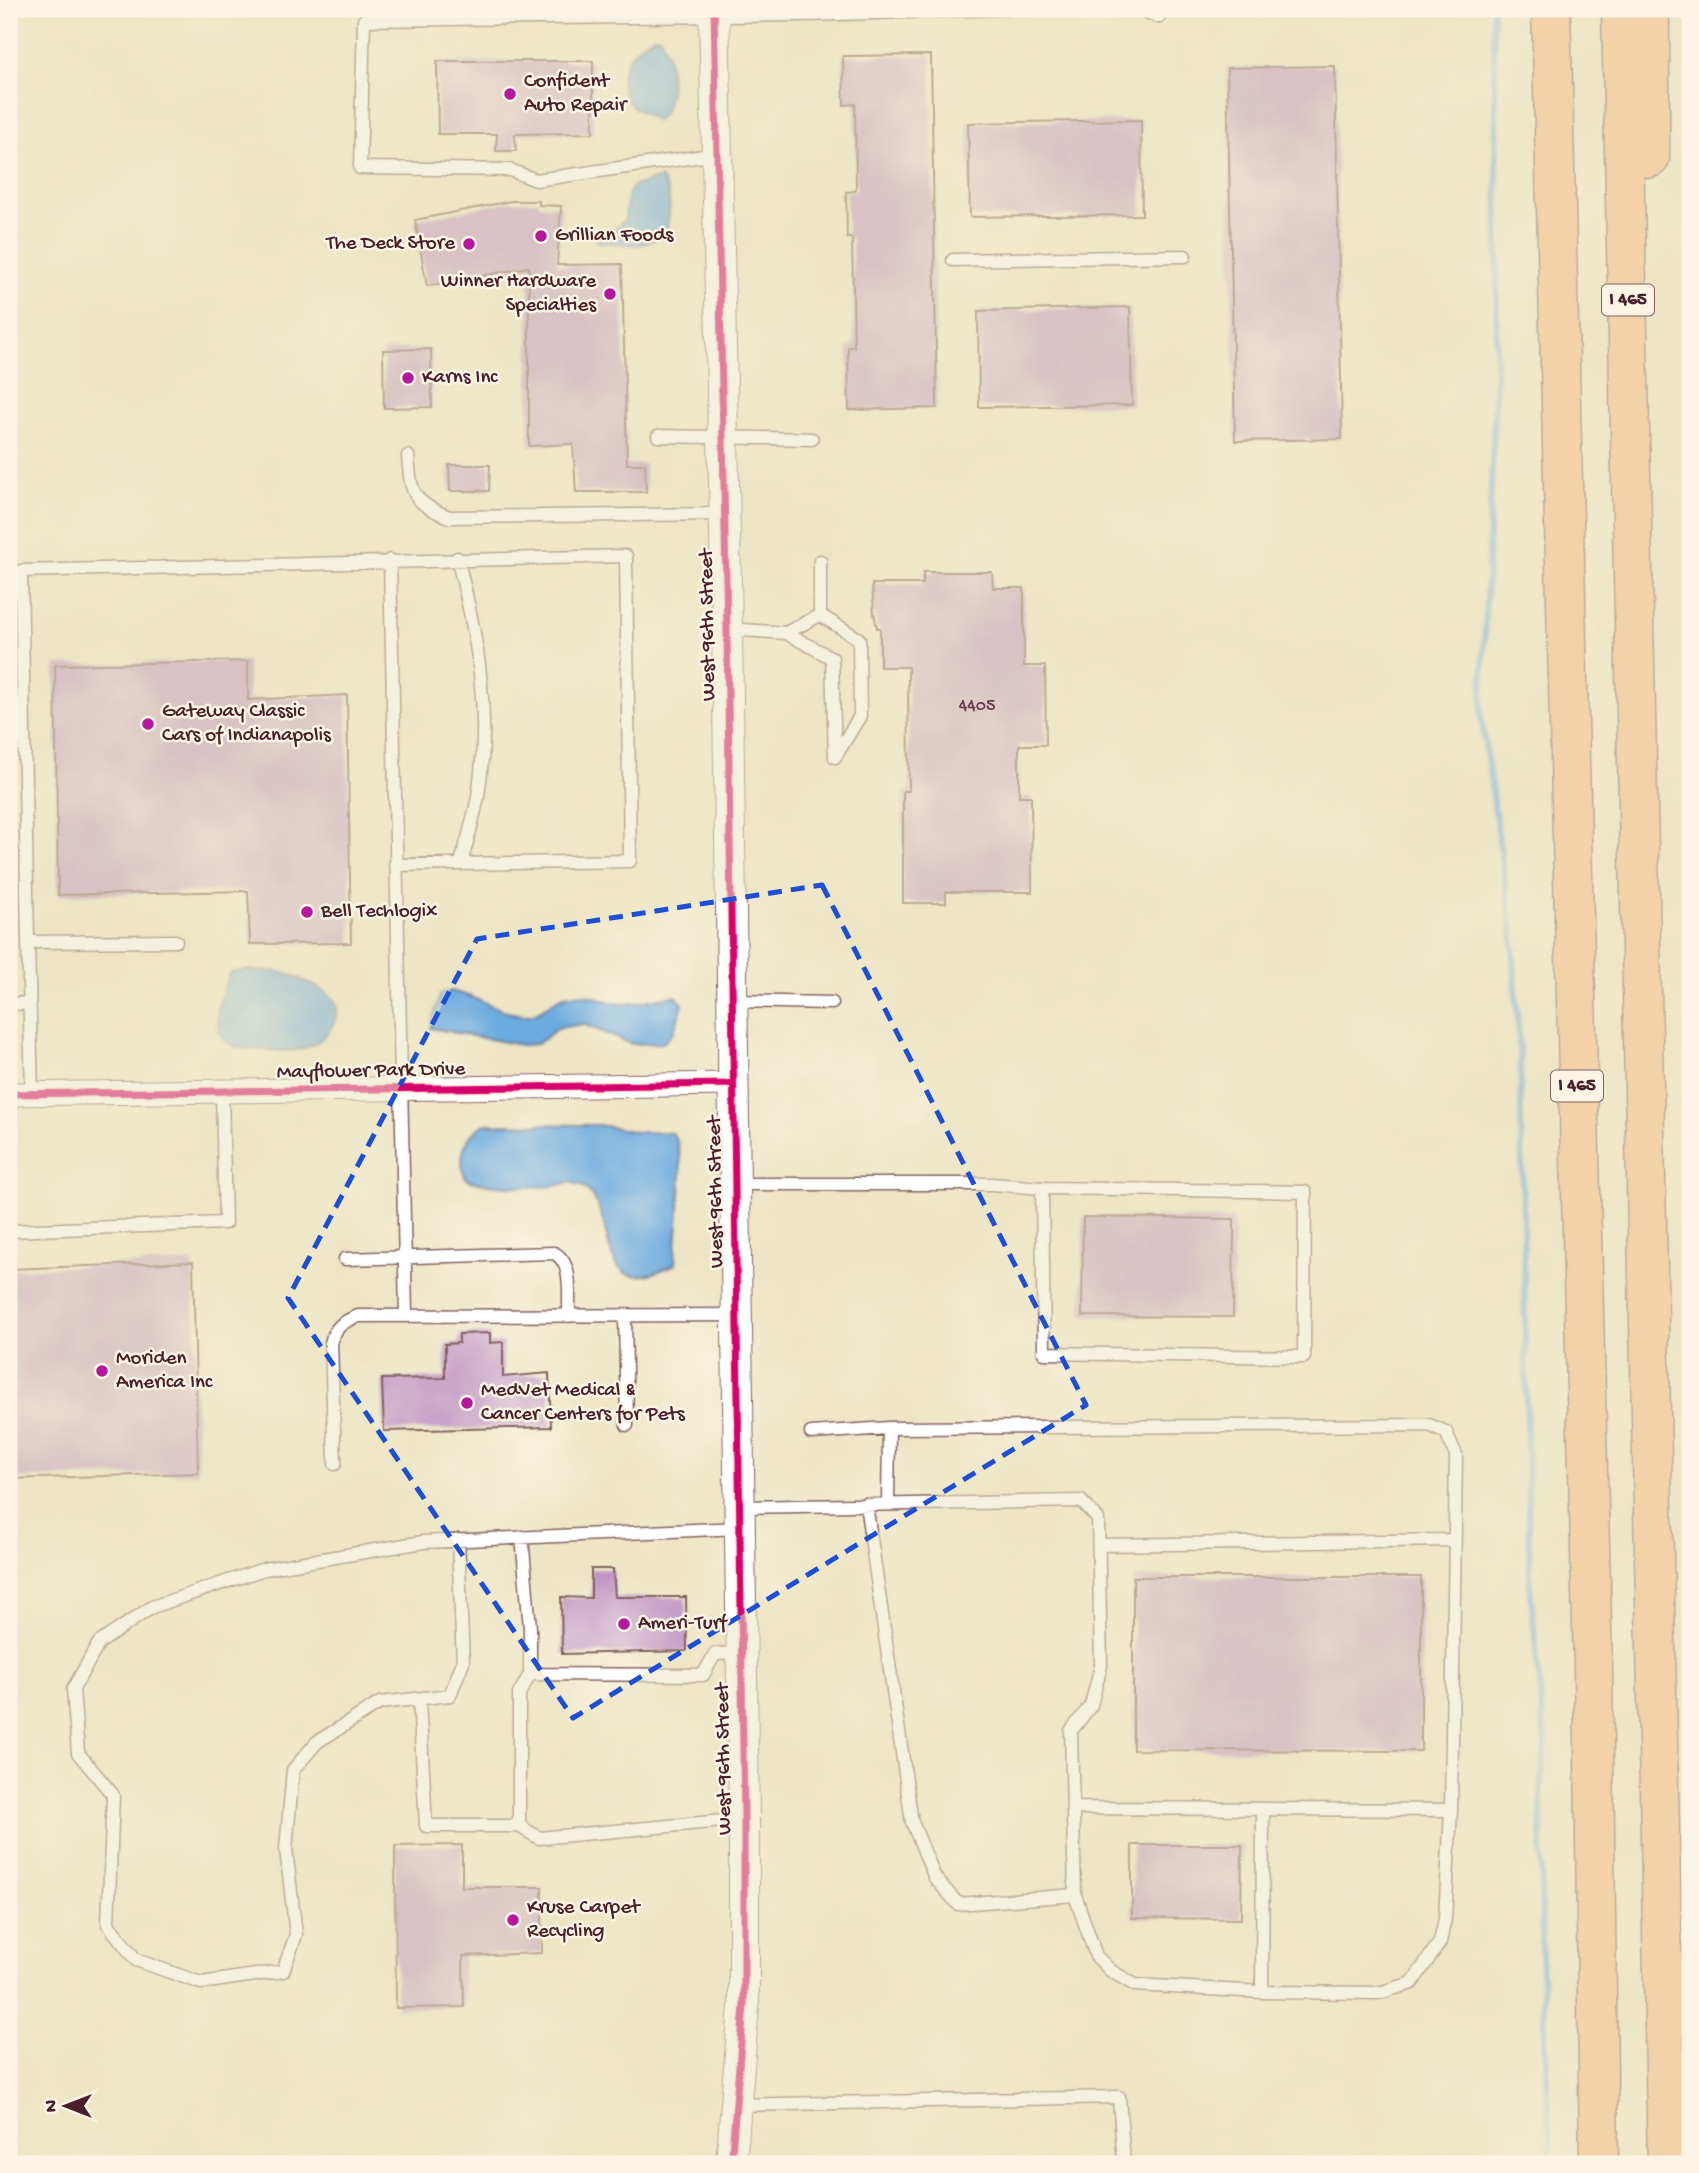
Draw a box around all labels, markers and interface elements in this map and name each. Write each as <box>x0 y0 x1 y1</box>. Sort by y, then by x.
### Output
place label: Confident Auto Repair <box>524 70 628 119</box>
marker: Confident Auto Repair <box>502 86 518 102</box>
place label: Grillian Foods <box>555 224 675 249</box>
marker: Grillian Foods <box>533 228 549 244</box>
place label: The Deck Store <box>325 232 456 257</box>
marker: The Deck Store <box>461 236 477 252</box>
place label: Winner Hardware Specialties <box>441 270 597 319</box>
road number: I 465 <box>1602 284 1654 316</box>
marker: Winner Hardware Specialties <box>602 286 618 302</box>
place label: Karns Inc <box>422 366 498 391</box>
marker: Karns Inc <box>400 370 416 386</box>
street label: West 96th Street <box>695 546 723 701</box>
house number: 4405 <box>959 696 995 717</box>
place label: Gateway Classic Cars of Indianapolis <box>162 700 332 749</box>
marker: Gateway Classic Cars of Indianapolis <box>140 716 156 732</box>
place label: Bell Techlogix <box>320 900 437 925</box>
marker: Bell Techlogix <box>299 904 315 920</box>
street label: Mayflower Park Drive <box>276 1058 467 1086</box>
road number: I 465 <box>1551 1070 1603 1102</box>
street label: West 96th Street <box>703 1113 731 1268</box>
place label: Moriden America Inc <box>116 1347 213 1396</box>
marker: Moriden America Inc <box>94 1363 110 1379</box>
place label: MedVet Medical & Cancer Centers for Pets <box>481 1379 686 1428</box>
marker: MedVet Medical & Cancer Centers for Pets <box>459 1395 475 1411</box>
place label: Ameri-Turf <box>638 1612 728 1637</box>
marker: Ameri-Turf <box>616 1616 632 1632</box>
street label: West 96th Street <box>711 1680 739 1835</box>
place label: Kruse Carpet Recycling <box>527 1896 642 1945</box>
marker: Kruse Carpet Recycling <box>505 1912 521 1928</box>
north arrow <box>32 2072 102 2142</box>
text: N <box>41 2100 64 2112</box>

